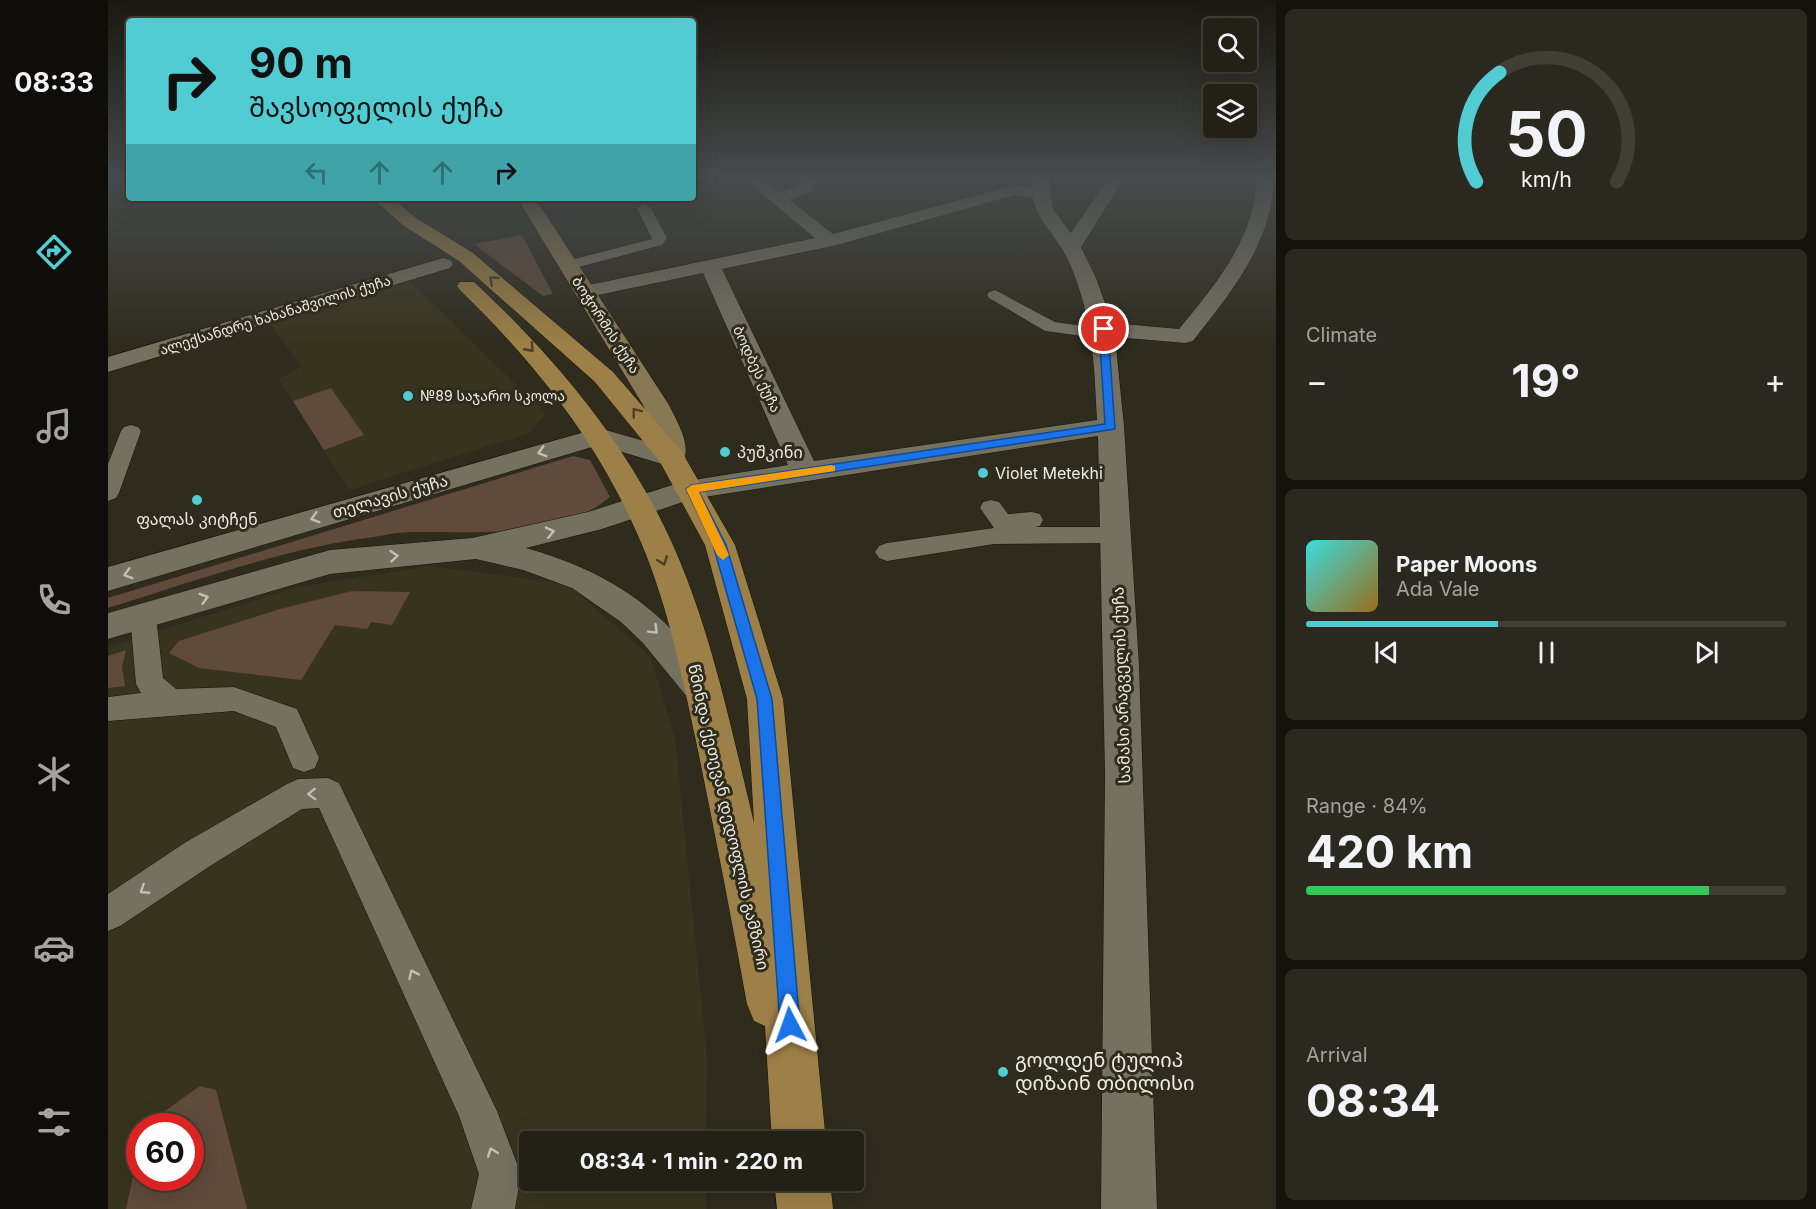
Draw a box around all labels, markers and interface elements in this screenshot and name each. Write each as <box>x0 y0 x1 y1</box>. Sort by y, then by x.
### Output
map controls <box>1203 18 1257 138</box>
button: search <box>1203 18 1257 72</box>
text: 90 m <box>249 37 353 88</box>
icon: right <box>150 42 228 120</box>
text: 08:33 <box>14 66 94 99</box>
button: layers <box>1203 84 1257 138</box>
text: შავსოფელის ქუჩა <box>249 91 504 124</box>
text: 50 <box>1505 96 1587 171</box>
icon: left <box>300 156 333 189</box>
icon: ahead <box>363 156 396 189</box>
icon: ahead <box>426 156 459 189</box>
icon: right <box>489 156 522 189</box>
text: km/h <box>1521 166 1571 192</box>
icon: directions <box>33 231 75 273</box>
street label: ალექსანდრე ხახანაშვილის ქუჩა <box>157 271 393 359</box>
street label: ბოჭორმის ქუჩა <box>568 273 644 377</box>
one-way arrow <box>489 276 500 287</box>
pin <box>1078 303 1129 354</box>
icon: arrive <box>1087 312 1120 345</box>
street label: ბოდბეს ქუჩა <box>729 323 785 415</box>
text: Climate <box>1306 323 1377 347</box>
one-way arrow <box>523 341 534 352</box>
text: 19° <box>1511 353 1581 408</box>
text: − <box>1306 361 1328 401</box>
text: + <box>1764 361 1786 401</box>
place label: №89 საჯარო სკოლა <box>420 387 565 405</box>
marker: №89 საჯარო სკოლა <box>401 389 415 403</box>
icon: music <box>33 405 75 447</box>
one-way arrow <box>632 407 643 418</box>
place label: პუშკინი <box>737 442 803 462</box>
one-way arrow <box>537 445 548 457</box>
marker: პუშკინი <box>718 445 732 459</box>
place label: Violet Metekhi <box>995 463 1103 483</box>
marker: Violet Metekhi <box>976 466 990 480</box>
street label: თელავის ქუჩა <box>330 470 450 523</box>
marker: ფალას კიტჩენ <box>190 493 204 507</box>
place label: ფალას კიტჩენ <box>136 509 258 530</box>
one-way arrow <box>310 511 320 524</box>
one-way arrow <box>544 526 554 539</box>
one-way arrow <box>389 550 399 563</box>
text: Paper Moons <box>1396 551 1537 577</box>
one-way arrow <box>656 555 668 566</box>
one-way arrow <box>123 567 134 579</box>
text: Ada Vale <box>1396 577 1479 601</box>
icon: phone <box>33 579 75 621</box>
street label: სამასი არაგველის ქუჩა <box>1108 586 1135 784</box>
one-way arrow <box>198 593 209 605</box>
one-way arrow <box>646 623 657 634</box>
icon: previous <box>1370 636 1403 669</box>
icon: pause <box>1530 636 1563 669</box>
icon: next <box>1690 636 1723 669</box>
street label: წმინდა ქეთევან დედოფლის გამზირი <box>683 662 774 972</box>
icon: climate <box>33 753 75 795</box>
one-way arrow <box>308 787 317 800</box>
text: Range · 84% <box>1306 794 1428 818</box>
text: 420 km <box>1306 824 1473 879</box>
one-way arrow <box>140 883 151 894</box>
icon: car <box>33 927 75 969</box>
one-way arrow <box>408 970 420 981</box>
position arrow <box>758 993 822 1057</box>
text: Arrival <box>1306 1043 1368 1067</box>
place label: გოლდენ ტულიპ დიზაინ თბილისი <box>1015 1048 1195 1096</box>
marker: გოლდენ ტულიპ დიზაინ თბილისი <box>996 1065 1010 1079</box>
text: 08:34 <box>1306 1073 1440 1128</box>
icon: filters <box>33 1101 75 1143</box>
speed limit sign: 60 <box>126 1113 204 1191</box>
one-way arrow <box>486 1148 499 1158</box>
text: 08:34 · 1 min · 220 m <box>580 1148 803 1174</box>

